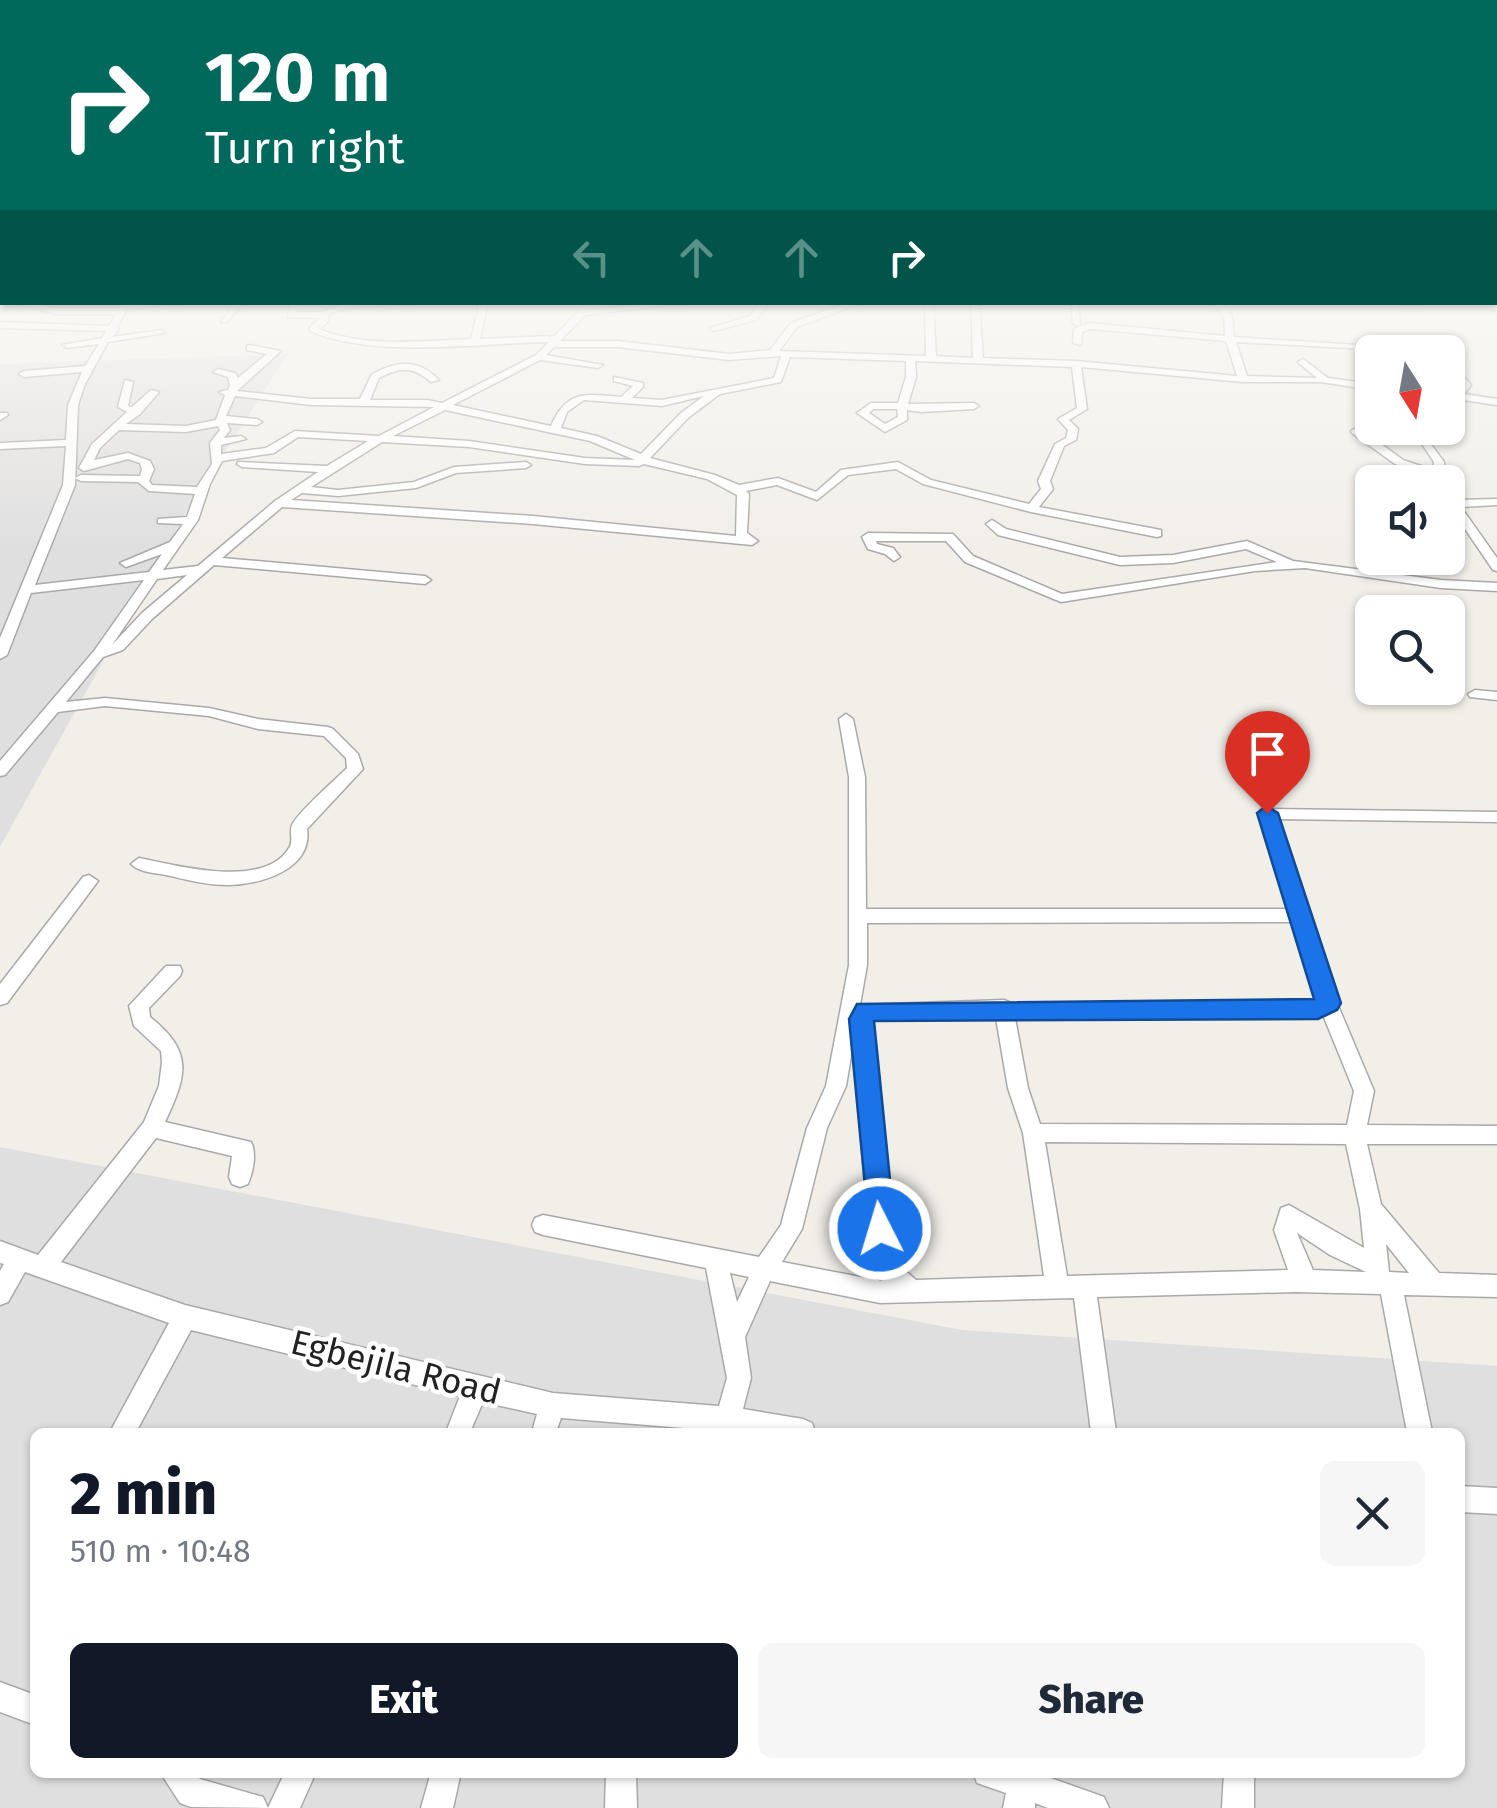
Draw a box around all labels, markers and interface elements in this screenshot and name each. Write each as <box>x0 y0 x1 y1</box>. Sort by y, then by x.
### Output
text: 120 m <box>205 36 390 120</box>
icon: right <box>40 40 170 170</box>
text: Turn right <box>205 121 404 175</box>
icon: left <box>564 230 619 285</box>
icon: ahead <box>669 230 724 285</box>
icon: ahead <box>774 230 829 285</box>
icon: right <box>879 230 934 285</box>
north arrow <box>1355 335 1465 445</box>
map controls <box>1355 335 1465 705</box>
button: sound <box>1355 465 1465 575</box>
button: search <box>1355 595 1465 705</box>
pin <box>1225 711 1310 814</box>
icon: arrive <box>1240 726 1295 781</box>
position arrow <box>828 1177 932 1281</box>
street label: Egbejila Road <box>287 1321 505 1413</box>
text: 2 min <box>70 1458 217 1530</box>
button: close <box>1320 1461 1425 1566</box>
text: 510 m · 10:48 <box>70 1532 251 1570</box>
button: Exit <box>70 1643 738 1758</box>
button: Share <box>758 1643 1425 1758</box>

